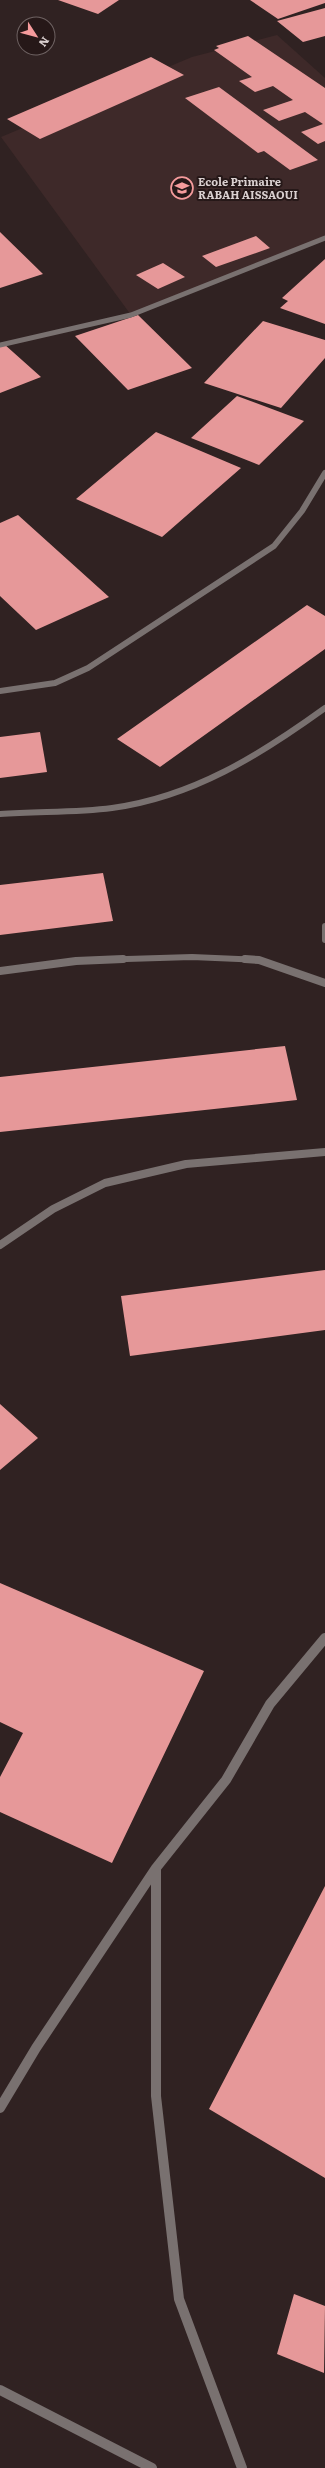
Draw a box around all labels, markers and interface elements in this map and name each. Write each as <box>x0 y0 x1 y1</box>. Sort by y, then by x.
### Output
north arrow <box>16 16 56 56</box>
text: N <box>36 34 54 51</box>
place label: Ecole Primaire RABAH AISSAOUI <box>198 173 298 202</box>
school or university icon: Ecole Primaire RABAH AISSAOUI <box>169 175 195 201</box>

